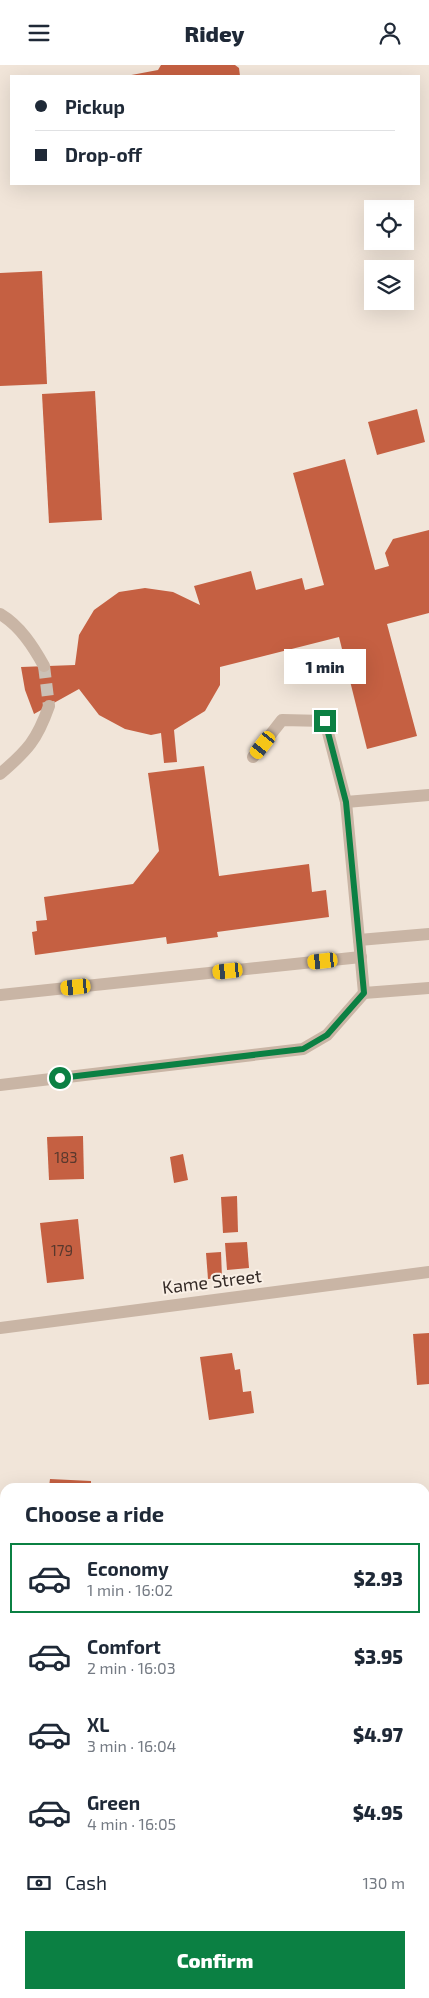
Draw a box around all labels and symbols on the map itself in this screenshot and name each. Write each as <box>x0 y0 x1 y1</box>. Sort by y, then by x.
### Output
callout: 1 min <box>284 649 366 683</box>
route end <box>314 710 336 732</box>
car <box>247 729 278 761</box>
car <box>307 952 338 970</box>
car <box>212 962 243 980</box>
car <box>60 978 91 996</box>
route start <box>49 1067 71 1089</box>
house number: 183 <box>54 1148 78 1166</box>
house number: 179 <box>51 1241 73 1259</box>
street label: Kame Street <box>161 1264 263 1298</box>

